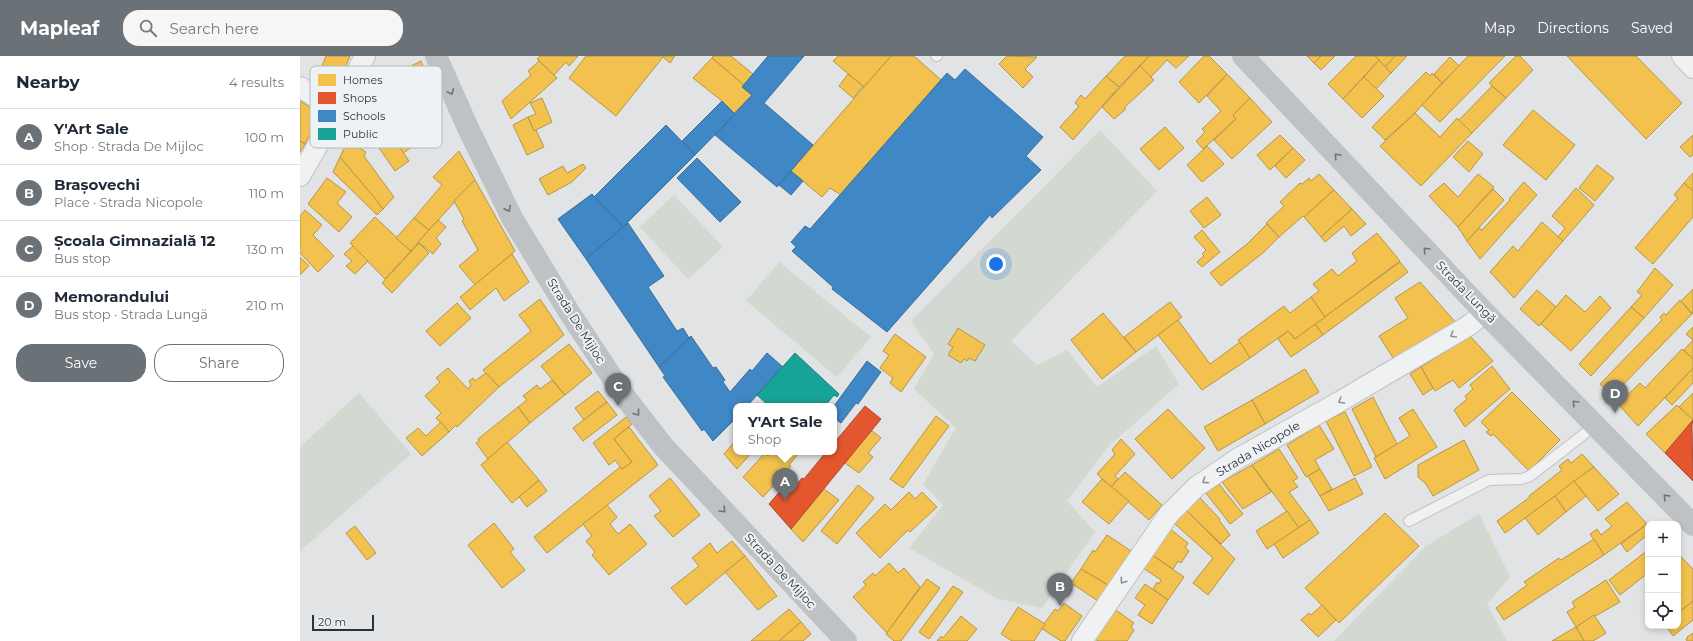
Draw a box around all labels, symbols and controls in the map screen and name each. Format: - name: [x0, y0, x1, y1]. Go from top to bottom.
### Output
- search box: [123, 10, 403, 46]
- text: Mapleaf: [20, 17, 99, 40]
- icon: search: [137, 17, 159, 39]
- text: Search here: [169, 19, 259, 38]
- text: Map: [1484, 19, 1515, 37]
- text: Directions: [1537, 19, 1609, 37]
- text: Saved: [1631, 19, 1673, 37]
- legend: [310, 66, 442, 148]
- text: Nearby: [16, 72, 80, 92]
- text: Homes: [343, 73, 383, 87]
- text: 4 results: [229, 74, 284, 90]
- one-way arrow: [446, 87, 454, 95]
- text: Shops: [343, 91, 378, 105]
- text: Schools: [343, 109, 386, 123]
- text: Y'Art Sale: [54, 119, 129, 138]
- text: Public: [343, 127, 378, 141]
- text: A: [24, 129, 34, 145]
- text: 100 m: [245, 129, 284, 145]
- text: Shop · Strada De Mijloc: [54, 138, 204, 154]
- one-way arrow: [1334, 153, 1342, 161]
- text: Brașovechi: [54, 175, 140, 194]
- text: B: [24, 185, 34, 201]
- text: 110 m: [249, 185, 284, 201]
- text: Place · Strada Nicopole: [54, 194, 203, 210]
- one-way arrow: [503, 205, 511, 212]
- text: Școala Gimnazială 12: [54, 231, 215, 250]
- text: C: [24, 241, 34, 257]
- text: 130 m: [246, 241, 284, 257]
- one-way arrow: [1423, 247, 1431, 255]
- text: Bus stop: [54, 250, 111, 266]
- your location: [986, 254, 1006, 274]
- street label: Strada Lungă: [1433, 258, 1500, 326]
- street label: Strada De Mijloc: [544, 275, 609, 366]
- text: Memorandului: [54, 287, 169, 306]
- text: D: [24, 297, 34, 313]
- text: 210 m: [246, 297, 284, 313]
- text: Bus stop · Strada Lungă: [54, 306, 208, 322]
- one-way arrow: [1450, 330, 1457, 337]
- button: Save: [16, 344, 146, 382]
- button: Share: [154, 344, 284, 382]
- pin: C: [605, 373, 631, 406]
- pin: D: [1602, 380, 1628, 413]
- one-way arrow: [1338, 396, 1345, 403]
- one-way arrow: [1573, 400, 1580, 408]
- popup: [733, 403, 837, 455]
- one-way arrow: [633, 408, 640, 415]
- text: Y'Art Sale: [748, 412, 822, 431]
- street label: Strada Nicopole: [1213, 418, 1302, 480]
- text: Shop: [748, 431, 781, 447]
- pin: A: [772, 468, 798, 501]
- one-way arrow: [1202, 476, 1209, 484]
- one-way arrow: [1663, 494, 1671, 502]
- one-way arrow: [719, 505, 726, 513]
- map controls: [1645, 521, 1681, 629]
- button: +: [1645, 521, 1681, 557]
- street label: Strada De Mijloc: [742, 530, 819, 612]
- button: −: [1645, 557, 1681, 593]
- pin: B: [1047, 573, 1073, 606]
- one-way arrow: [1121, 576, 1128, 583]
- button: locate: [1645, 593, 1681, 629]
- scale bar: [312, 613, 374, 632]
- text: 20 m: [318, 615, 346, 629]

